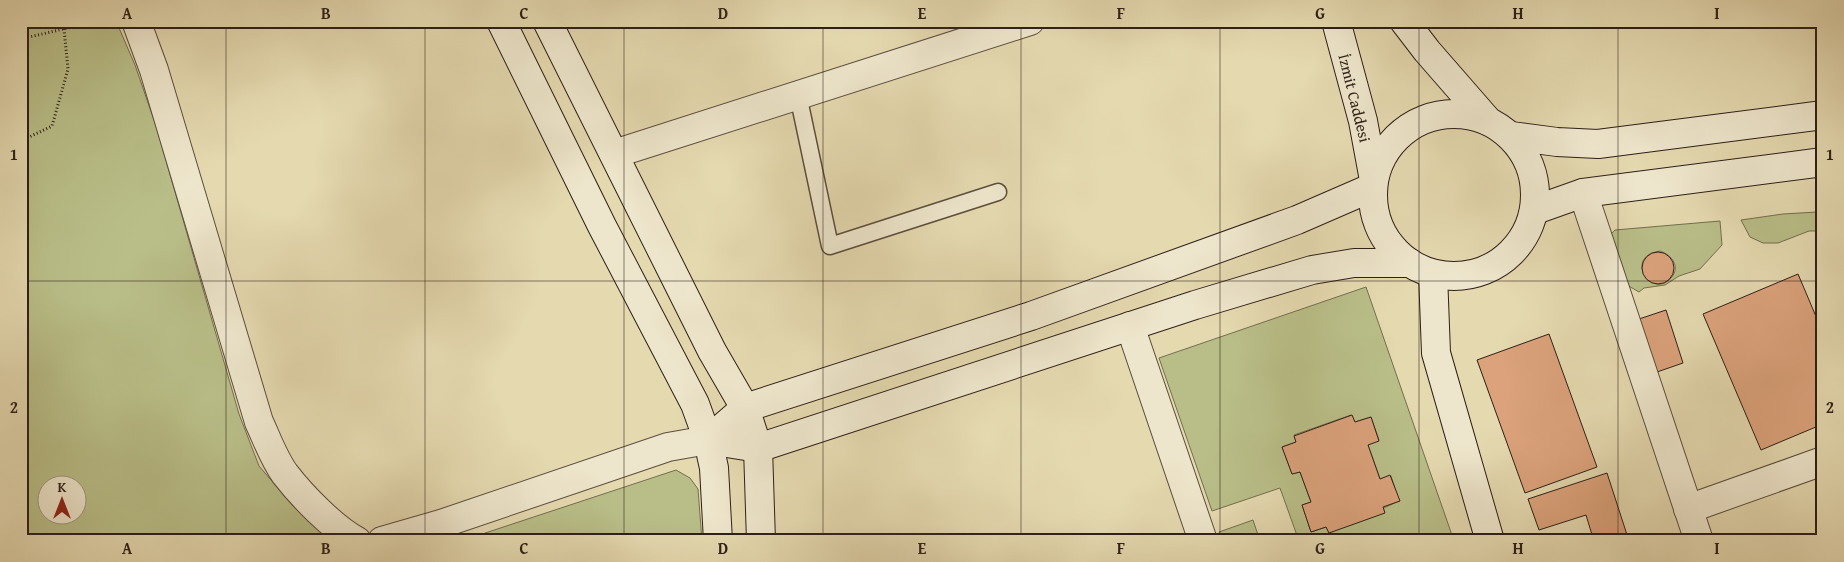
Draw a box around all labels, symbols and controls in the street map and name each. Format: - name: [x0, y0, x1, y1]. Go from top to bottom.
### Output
- text: A: [122, 1, 133, 25]
- text: B: [321, 1, 331, 25]
- text: C: [519, 1, 529, 25]
- text: D: [718, 1, 728, 25]
- text: E: [918, 1, 927, 25]
- text: F: [1117, 1, 1125, 25]
- text: G: [1315, 1, 1325, 25]
- text: H: [1512, 1, 1524, 25]
- text: I: [1714, 1, 1720, 25]
- street label: İzmit Caddesi: [1332, 51, 1378, 145]
- text: 1: [10, 142, 18, 166]
- text: 1: [1826, 142, 1834, 166]
- text: 2: [10, 395, 18, 419]
- text: 2: [1826, 395, 1834, 419]
- north arrow: [38, 474, 88, 524]
- text: K: [58, 477, 67, 497]
- text: A: [122, 536, 133, 560]
- text: B: [321, 536, 331, 560]
- text: C: [519, 536, 529, 560]
- text: D: [718, 536, 728, 560]
- text: E: [918, 536, 927, 560]
- text: F: [1117, 536, 1125, 560]
- text: G: [1315, 536, 1325, 560]
- text: H: [1512, 536, 1524, 560]
- text: I: [1714, 536, 1720, 560]

